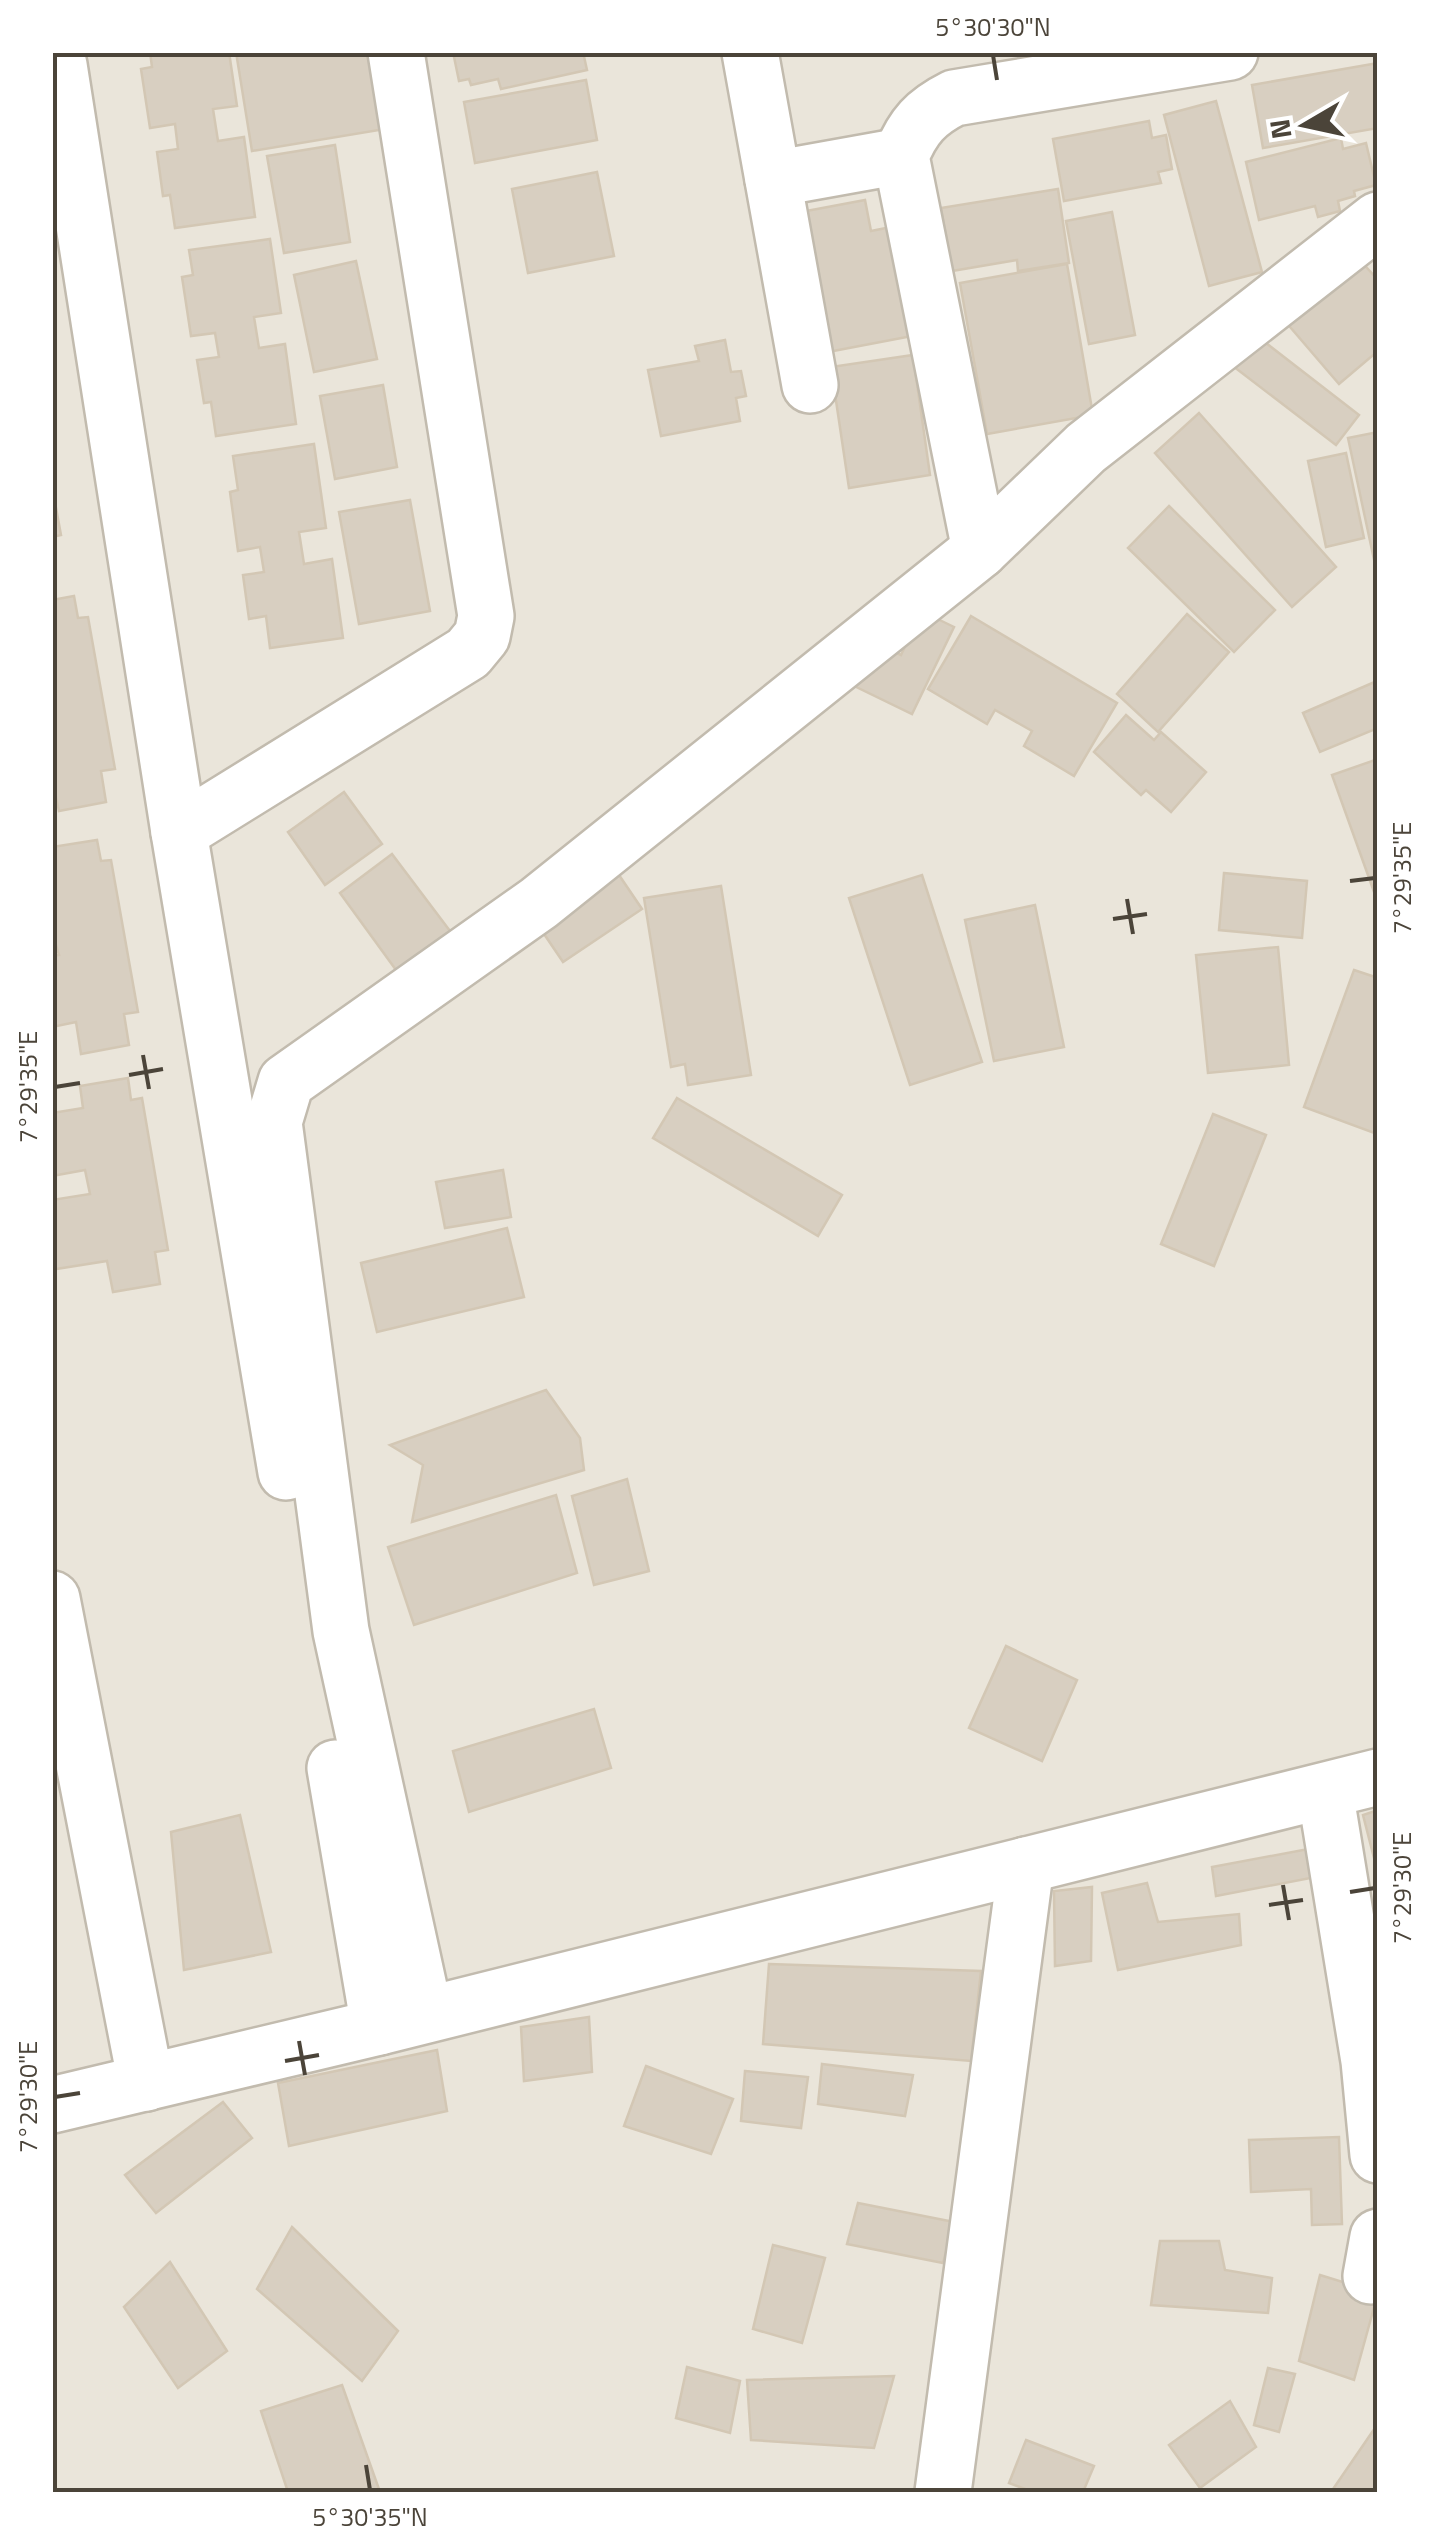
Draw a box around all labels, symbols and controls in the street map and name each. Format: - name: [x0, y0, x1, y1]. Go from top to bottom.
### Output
- text: 5°30'30"N: [935, 8, 1051, 46]
- north arrow: [1255, 75, 1355, 175]
- text: N: [1257, 116, 1303, 142]
- text: 7°29'35"E: [1383, 822, 1421, 934]
- text: 7°29'35"E: [9, 1031, 47, 1143]
- text: 7°29'30"E: [1383, 1832, 1421, 1944]
- text: 7°29'30"E: [9, 2041, 47, 2153]
- text: 5°30'35"N: [312, 2498, 428, 2536]

